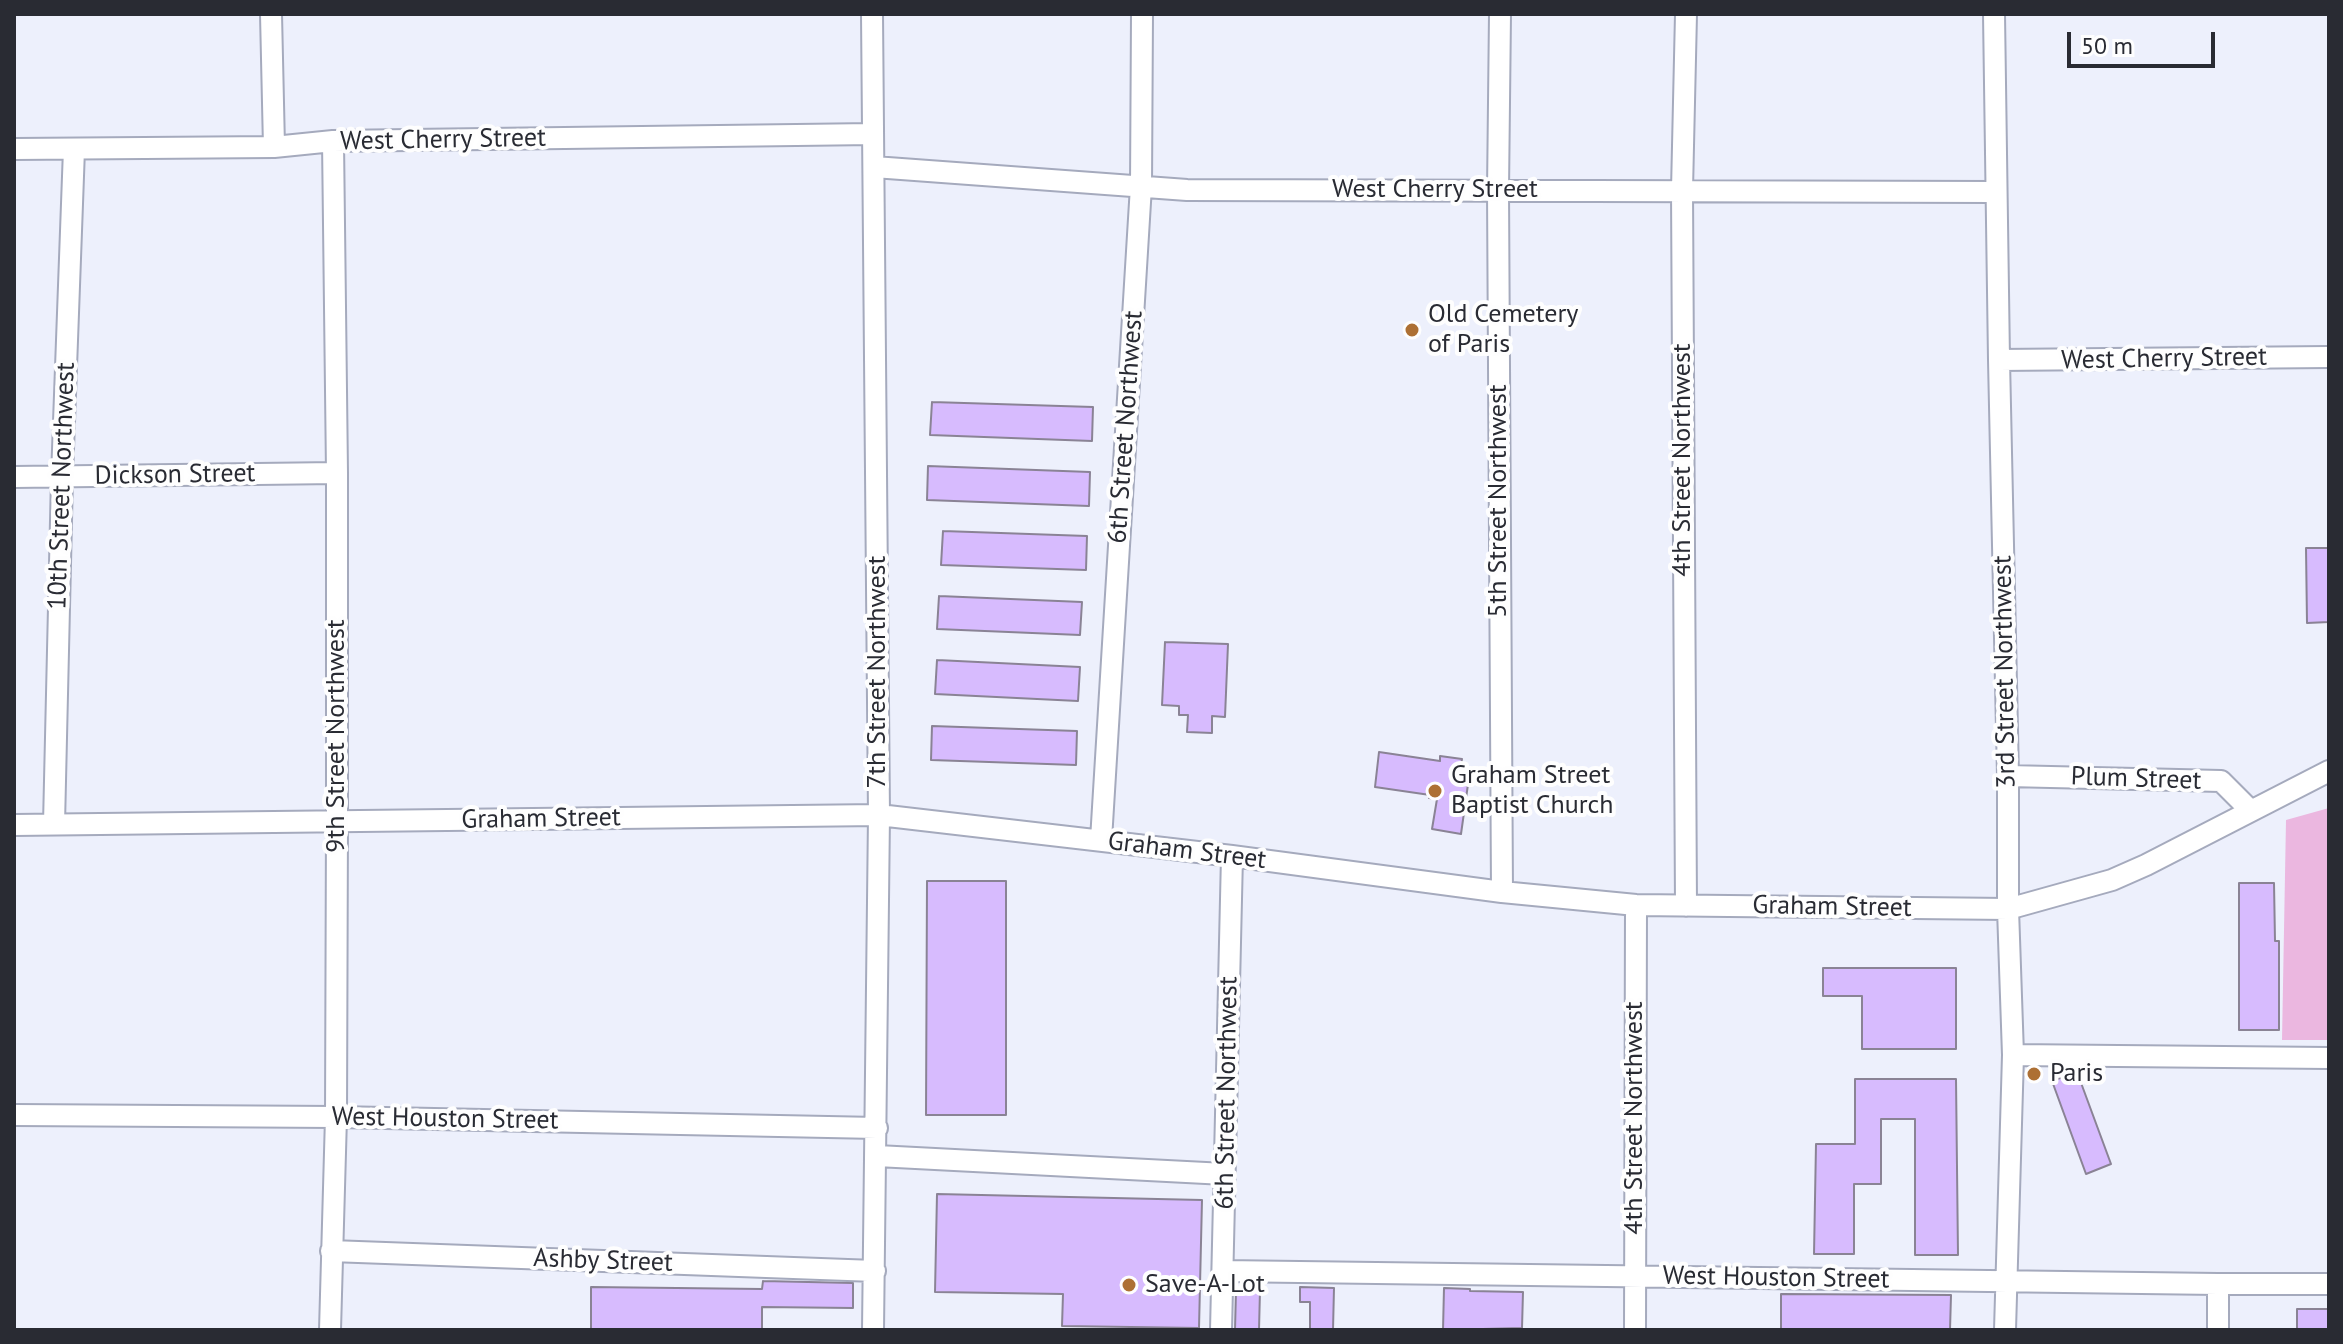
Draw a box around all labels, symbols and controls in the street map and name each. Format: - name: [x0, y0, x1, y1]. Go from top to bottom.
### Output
- scale bar: [2071, 16, 2219, 66]
- text: 50 m: [2081, 30, 2133, 61]
- street label: West Cherry Street: [340, 123, 546, 157]
- street label: West Cherry Street: [1332, 174, 1538, 206]
- place label: Old Cemetery of Paris: [1428, 299, 1578, 360]
- street label: 6th Street Northwest: [1102, 310, 1150, 544]
- marker: Old Cemetery of Paris: [1403, 321, 1421, 339]
- street label: West Cherry Street: [2061, 342, 2267, 376]
- street label: 4th Street Northwest: [1667, 343, 1699, 577]
- street label: 10th Street Northwest: [42, 362, 82, 610]
- street label: 5th Street Northwest: [1483, 384, 1515, 618]
- street label: Dickson Street: [94, 458, 256, 492]
- street label: 3rd Street Northwest: [1987, 555, 2023, 789]
- street label: 7th Street Northwest: [862, 556, 894, 788]
- street label: 9th Street Northwest: [321, 619, 353, 853]
- place label: Graham Street Baptist Church: [1451, 760, 1613, 822]
- street label: Plum Street: [2070, 761, 2202, 797]
- marker: Graham Street Baptist Church: [1426, 782, 1444, 800]
- street label: Graham Street: [461, 802, 621, 836]
- street label: Graham Street: [1106, 826, 1268, 876]
- street label: Graham Street: [1752, 890, 1912, 924]
- street label: 6th Street Northwest: [1209, 976, 1245, 1210]
- street label: 4th Street Northwest: [1619, 1001, 1651, 1235]
- place label: Paris: [2050, 1058, 2103, 1090]
- marker: Paris: [2025, 1065, 2043, 1083]
- street label: West Houston Street: [331, 1101, 559, 1137]
- street label: Ashby Street: [533, 1243, 673, 1279]
- street label: West Houston Street: [1662, 1260, 1890, 1296]
- place label: Save-A-Lot: [1145, 1269, 1265, 1301]
- marker: Save-A-Lot: [1120, 1276, 1138, 1294]

